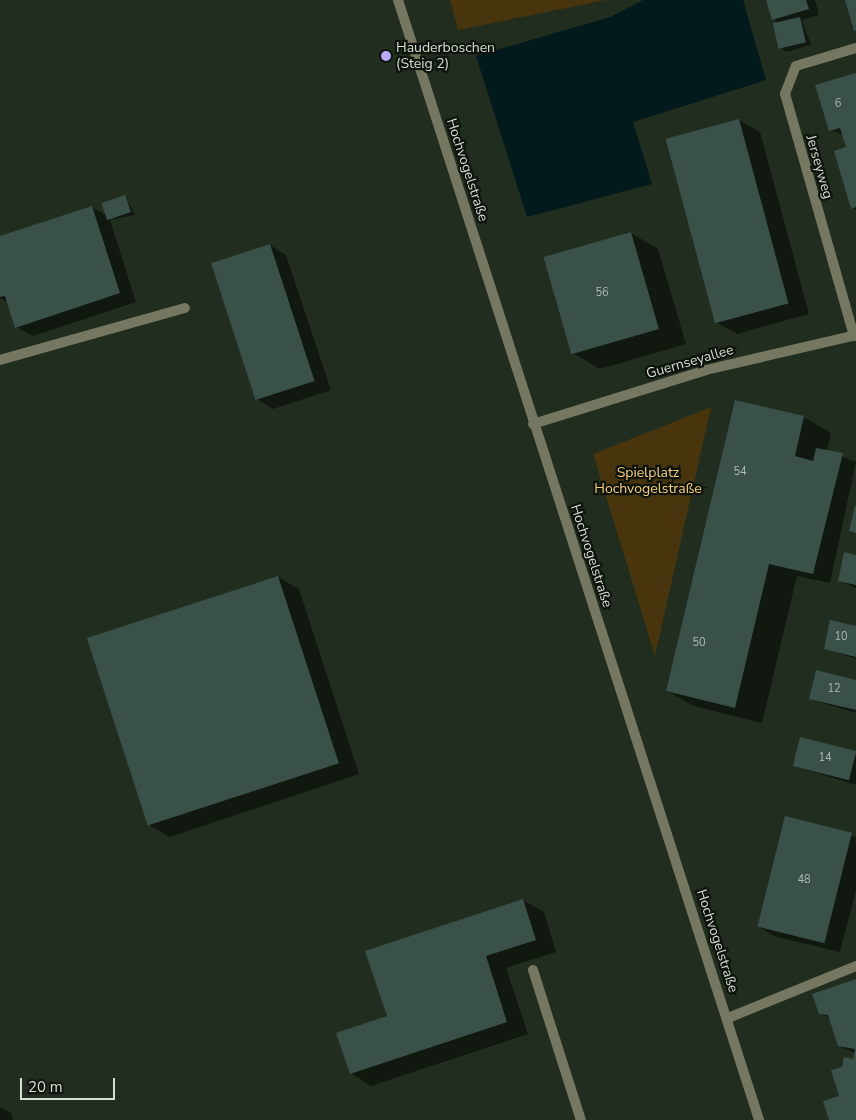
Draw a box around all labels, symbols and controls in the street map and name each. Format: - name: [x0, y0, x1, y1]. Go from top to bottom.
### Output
- place label: Hauderboschen (Steig 2): [396, 40, 495, 72]
- marker: Hauderboschen (Steig 2): [380, 50, 392, 62]
- house number: 6: [835, 97, 841, 111]
- street label: Hochvogelstraße: [442, 116, 492, 224]
- street label: Jerseyweg: [802, 133, 836, 201]
- house number: 56: [595, 286, 609, 300]
- street label: Guernseyallee: [644, 342, 736, 382]
- park label: Spielplatz Hochvogelstraße: [594, 465, 702, 498]
- house number: 54: [733, 465, 747, 479]
- street label: Hochvogelstraße: [566, 502, 616, 610]
- house number: 10: [834, 630, 848, 644]
- house number: 50: [692, 636, 706, 650]
- house number: 12: [827, 682, 841, 696]
- house number: 14: [818, 751, 832, 765]
- house number: 48: [797, 873, 811, 887]
- street label: Hochvogelstraße: [692, 887, 742, 995]
- scale bar: [22, 1068, 118, 1100]
- text: 20 m: [28, 1077, 63, 1097]

